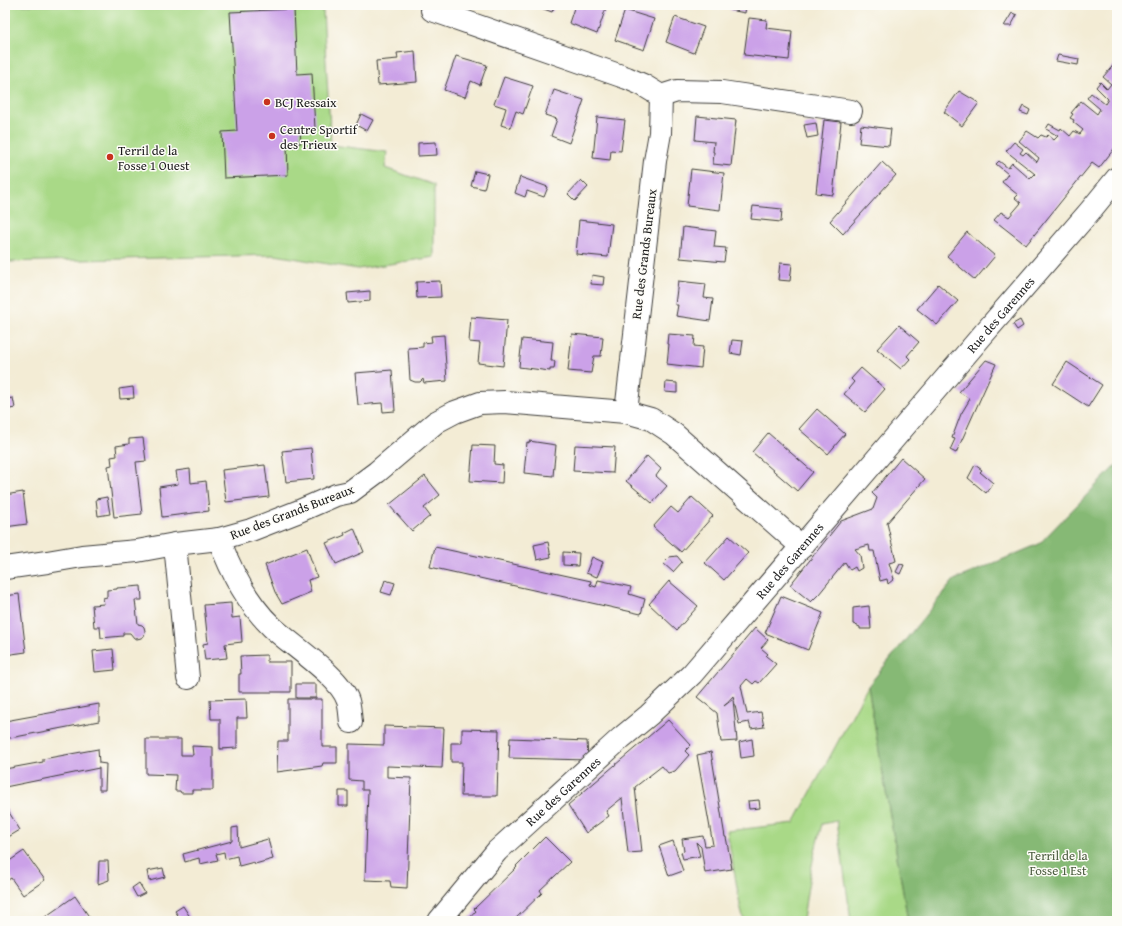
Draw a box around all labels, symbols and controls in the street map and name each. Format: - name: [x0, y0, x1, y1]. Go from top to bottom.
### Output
- place label: BCJ Ressaix: [275, 93, 337, 112]
- marker: BCJ Ressaix: [262, 97, 272, 107]
- place label: Centre Sportif des Trieux: [280, 120, 359, 154]
- marker: Centre Sportif des Trieux: [267, 131, 277, 141]
- place label: Terril de la Fosse 1 Ouest: [118, 141, 190, 175]
- marker: Terril de la Fosse 1 Ouest: [105, 152, 115, 162]
- street label: Rue des Grands Bureaux: [627, 187, 661, 320]
- street label: Rue des Garennes: [962, 272, 1039, 357]
- street label: Rue des Grands Bureaux: [227, 479, 357, 544]
- street label: Rue des Garennes: [751, 518, 828, 603]
- street label: Rue des Garennes: [521, 752, 605, 830]
- park label: Terril de la Fosse 1 Est: [1028, 846, 1089, 880]

